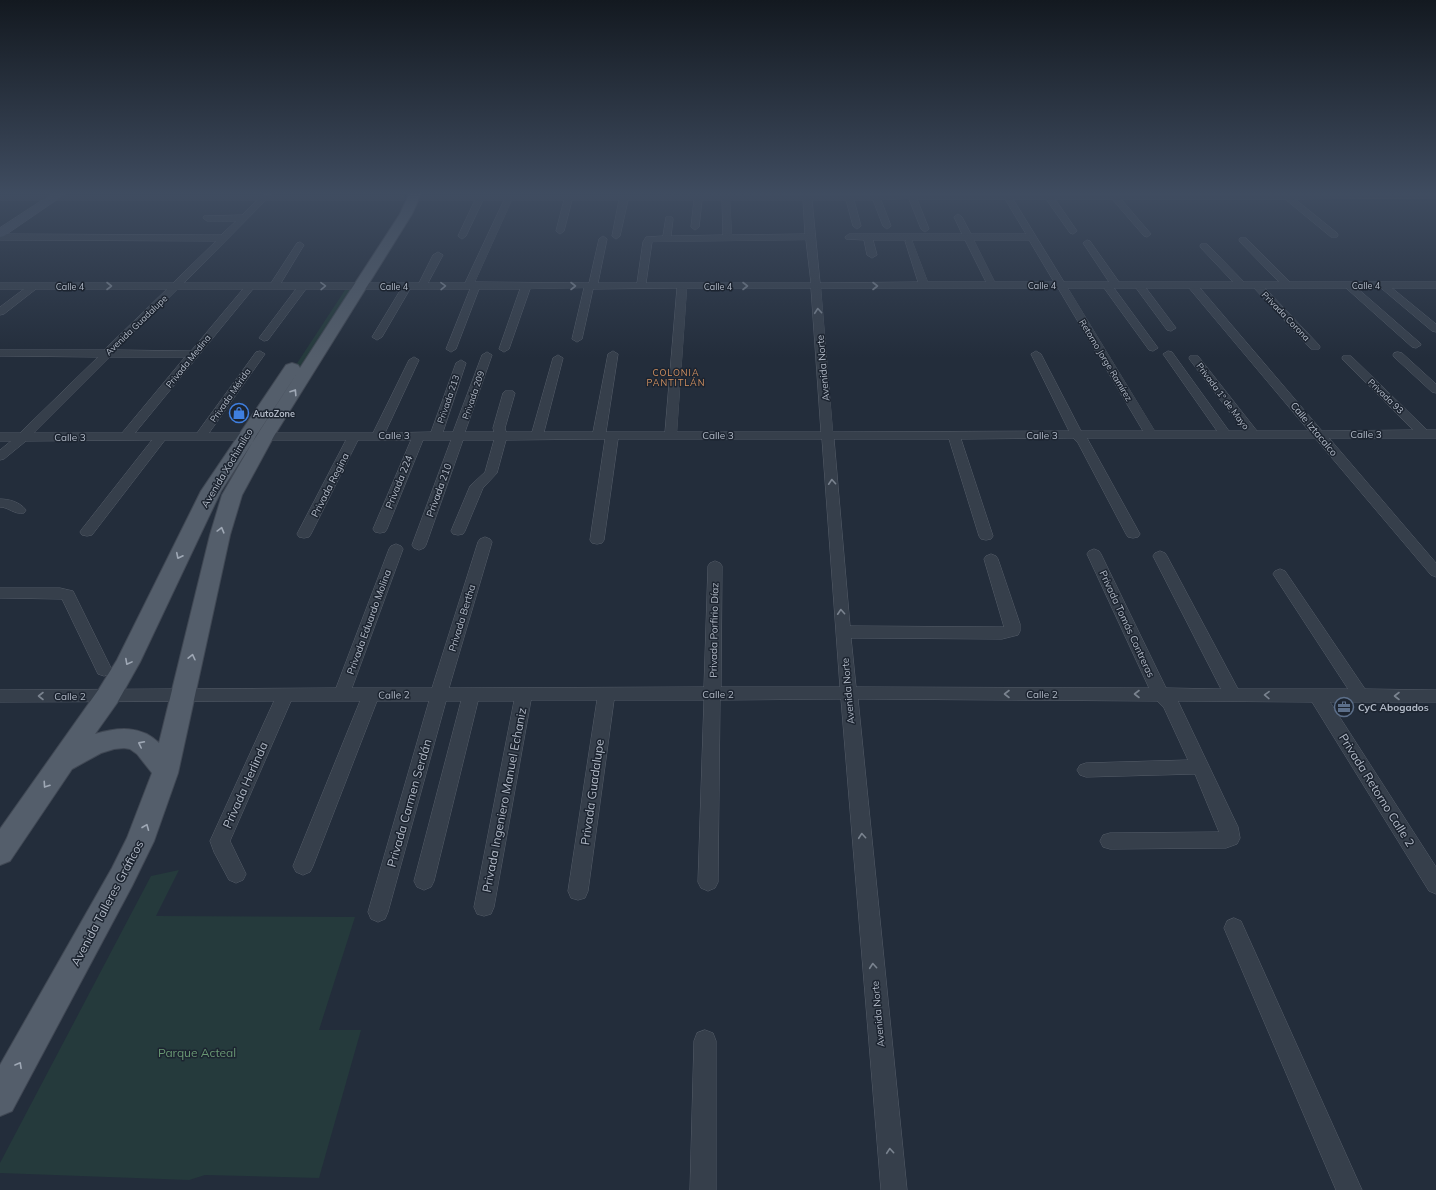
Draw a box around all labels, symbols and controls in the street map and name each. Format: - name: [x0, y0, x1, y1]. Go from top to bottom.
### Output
- street label: Calle 4: [1028, 280, 1057, 291]
- street label: Calle 4: [1352, 280, 1381, 291]
- street label: Calle 4: [56, 281, 85, 292]
- street label: Calle 4: [380, 281, 409, 292]
- street label: Calle 4: [704, 281, 733, 292]
- one-way arrow: [106, 282, 112, 290]
- one-way arrow: [320, 282, 326, 290]
- one-way arrow: [440, 282, 446, 290]
- one-way arrow: [570, 282, 576, 290]
- one-way arrow: [742, 282, 748, 290]
- one-way arrow: [872, 282, 878, 290]
- street label: Privada Corona: [1260, 289, 1312, 343]
- street label: Avenida Guadalupe: [103, 292, 169, 357]
- one-way arrow: [814, 308, 823, 314]
- street label: Retorno Jorge Ramírez: [1077, 317, 1135, 403]
- street label: Privada Medina: [163, 332, 213, 390]
- street label: Avenida Norte: [814, 334, 832, 402]
- street label: Privada 1º de Mayo: [1193, 360, 1252, 432]
- street label: Privada Mérida: [207, 366, 253, 424]
- district label: COLONIA PANTITLÁN: [647, 367, 705, 388]
- street label: Privada 209: [460, 369, 486, 421]
- street label: Privada 213: [435, 373, 461, 425]
- street label: Privada 93: [1366, 376, 1406, 416]
- one-way arrow: [289, 389, 297, 396]
- street label: Calle Iztacalco: [1288, 399, 1341, 459]
- shop icon: AutoZone: [228, 402, 250, 424]
- place label: AutoZone: [253, 408, 295, 419]
- street label: Avenida Xochimilco: [198, 426, 256, 510]
- street label: Calle 3: [1350, 428, 1382, 441]
- street label: Calle 3: [378, 429, 410, 442]
- street label: Calle 3: [702, 429, 734, 442]
- street label: Calle 3: [1026, 429, 1058, 442]
- street label: Calle 3: [54, 431, 86, 444]
- street label: Privada Regina: [308, 451, 352, 519]
- street label: Privada 224: [382, 453, 416, 511]
- street label: Privada 210: [423, 461, 455, 519]
- one-way arrow: [827, 479, 836, 485]
- one-way arrow: [216, 527, 225, 534]
- one-way arrow: [176, 551, 184, 559]
- street label: Privada Eduardo Molina: [344, 568, 394, 676]
- street label: Privada Tomás Contreras: [1096, 568, 1158, 680]
- street label: Privada Porfirio Díaz: [707, 582, 721, 678]
- street label: Privada Bertha: [446, 583, 478, 653]
- one-way arrow: [837, 609, 846, 615]
- one-way arrow: [188, 654, 196, 660]
- street label: Avenida Norte: [839, 657, 857, 725]
- one-way arrow: [125, 658, 132, 666]
- street label: Calle 2: [378, 688, 410, 702]
- street label: Calle 2: [702, 688, 734, 701]
- street label: Calle 2: [1026, 688, 1058, 701]
- street label: Calle 2: [54, 690, 86, 703]
- one-way arrow: [1004, 690, 1010, 698]
- one-way arrow: [1134, 690, 1140, 698]
- one-way arrow: [1264, 690, 1270, 699]
- one-way arrow: [38, 692, 44, 700]
- one-way arrow: [1394, 692, 1400, 700]
- office icon: CyC Abogados: [1333, 696, 1355, 718]
- place label: CyC Abogados: [1358, 701, 1429, 714]
- street label: Privada Ingeniero Manuel Echaniz: [479, 706, 529, 894]
- street label: Privada Retorno Calle 2: [1336, 731, 1418, 849]
- street label: Privada Carmen Serdán: [384, 737, 434, 869]
- street label: Privada Guadalupe: [577, 738, 607, 846]
- street label: Privada Herlinda: [219, 739, 271, 831]
- one-way arrow: [138, 741, 145, 749]
- one-way arrow: [43, 781, 51, 788]
- one-way arrow: [141, 823, 149, 830]
- one-way arrow: [857, 833, 866, 839]
- street label: Avenida Talleres Gráficos: [67, 838, 147, 968]
- one-way arrow: [869, 963, 878, 969]
- street label: Avenida Norte: [869, 980, 887, 1048]
- park label: Parque Acteal: [158, 1045, 236, 1060]
- one-way arrow: [14, 1062, 21, 1069]
- one-way arrow: [886, 1148, 895, 1154]

